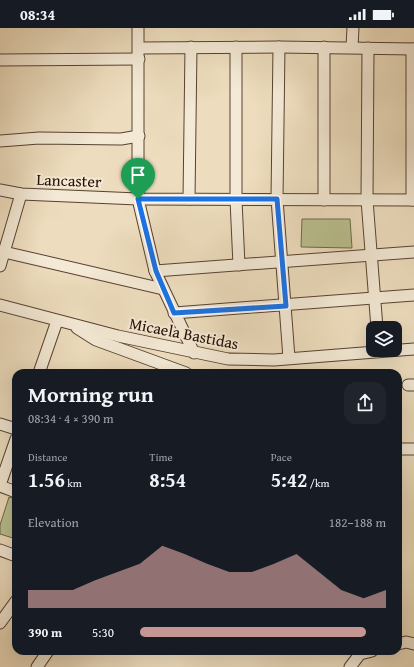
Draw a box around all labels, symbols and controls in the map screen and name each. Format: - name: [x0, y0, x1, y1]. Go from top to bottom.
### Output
- text: 08:34: [20, 4, 55, 25]
- pin: [121, 158, 155, 199]
- icon: arrive: [127, 164, 149, 186]
- street label: Lancaster: [36, 167, 102, 193]
- street label: Micaela Bastidas: [127, 311, 241, 355]
- map controls: [366, 321, 402, 357]
- button: layers: [366, 321, 402, 357]
- text: Morning run: [28, 378, 154, 410]
- button: share: [344, 382, 386, 424]
- text: 08:34 · 4 × 390 m: [28, 409, 114, 428]
- text: Distance: [28, 449, 67, 465]
- text: Time: [149, 449, 173, 465]
- text: Pace: [271, 449, 292, 465]
- text: 1.56: [28, 465, 65, 494]
- text: 8:54: [149, 465, 186, 494]
- text: 5:42: [271, 465, 307, 494]
- text: km: [65, 475, 82, 491]
- text: /km: [307, 475, 330, 491]
- text: Elevation: [28, 513, 79, 532]
- text: 182–188 m: [329, 513, 386, 532]
- text: 390 m: [28, 623, 62, 642]
- text: 5:30: [92, 623, 114, 642]

